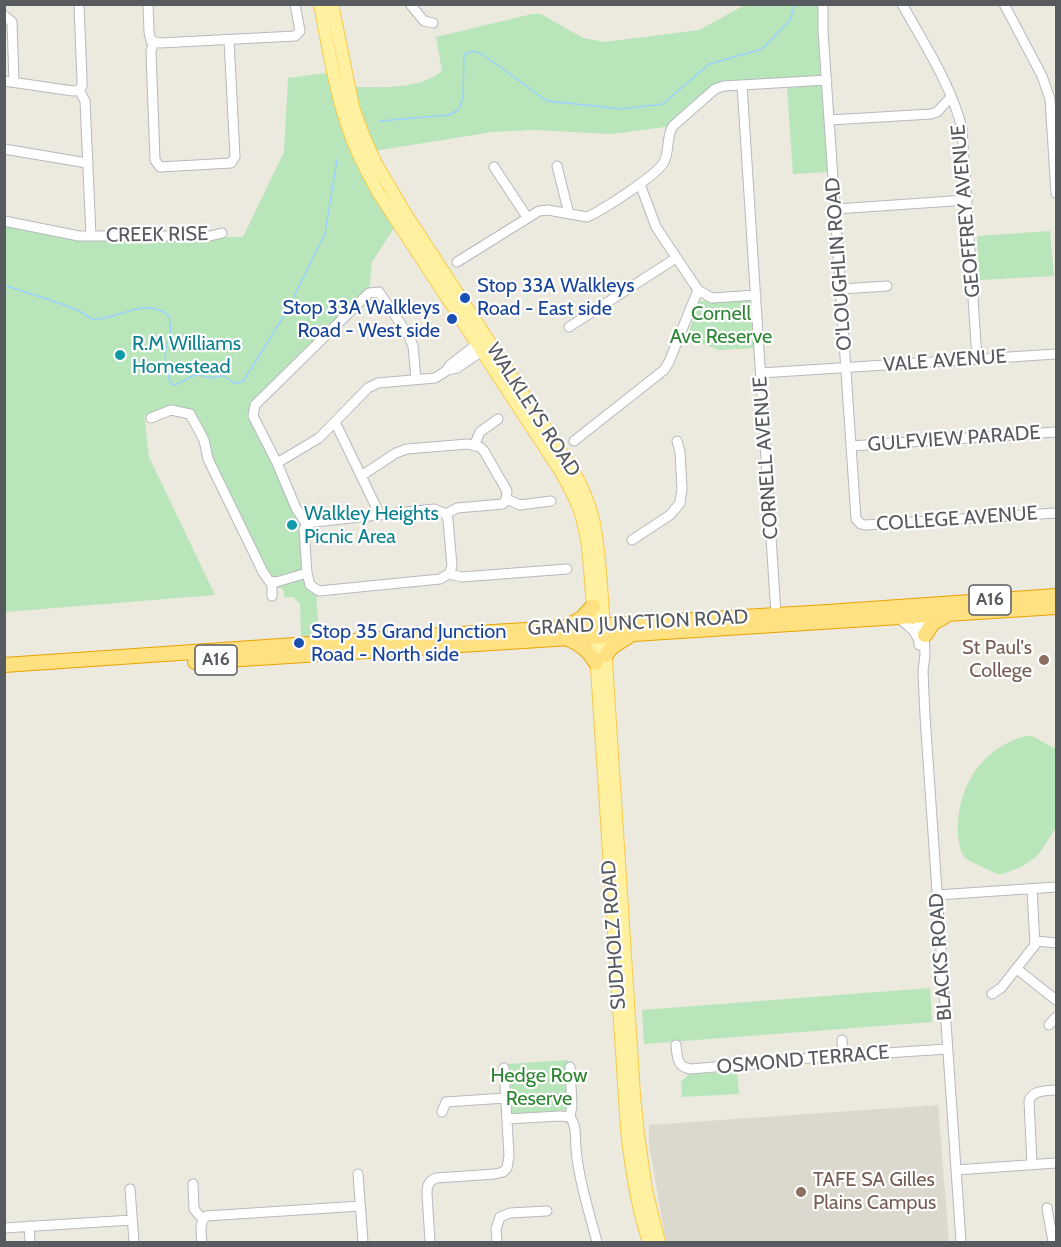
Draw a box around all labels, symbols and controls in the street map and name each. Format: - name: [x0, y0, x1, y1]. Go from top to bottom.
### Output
- street label: GEOFFREY AVENUE: [946, 123, 986, 299]
- street label: O'LOUGHLIN ROAD: [821, 177, 857, 351]
- street label: CREEK RISE: [106, 222, 208, 248]
- place label: Stop 33A Walkleys Road - East side: [477, 274, 635, 321]
- marker: Stop 33A Walkleys Road - East side: [458, 291, 472, 305]
- place label: Stop 33A Walkleys Road - West side: [282, 296, 440, 343]
- park label: Cornell Ave Reserve: [670, 302, 772, 349]
- marker: Stop 33A Walkleys Road - West side: [445, 312, 459, 326]
- place label: R.M Williams Homestead: [132, 332, 241, 379]
- street label: WALKLEYS ROAD: [481, 339, 585, 481]
- street label: VALE AVENUE: [883, 345, 1007, 377]
- marker: R.M Williams Homestead: [113, 348, 127, 362]
- street label: CORNELL AVENUE: [748, 376, 784, 540]
- street label: GULFVIEW PARADE: [867, 421, 1041, 457]
- street label: COLLEGE AVENUE: [876, 501, 1038, 537]
- place label: Walkley Heights Picnic Area: [304, 502, 439, 549]
- marker: Walkley Heights Picnic Area: [285, 518, 299, 532]
- road number: A16: [969, 585, 1011, 615]
- street label: GRAND JUNCTION ROAD: [527, 605, 749, 641]
- place label: Stop 35 Grand Junction Road - North side: [311, 620, 506, 667]
- marker: Stop 35 Grand Junction Road - North side: [292, 636, 306, 650]
- place label: St Paul's College: [962, 636, 1032, 683]
- road number: A16: [195, 645, 237, 675]
- marker: St Paul's College: [1037, 653, 1051, 667]
- street label: SUDHOLZ ROAD: [597, 859, 631, 1011]
- street label: BLACKS ROAD: [925, 892, 957, 1022]
- street label: OSMOND TERRACE: [716, 1041, 890, 1079]
- park label: Hedge Row Reserve: [491, 1064, 587, 1111]
- place label: TAFE SA Gilles Plains Campus: [813, 1168, 936, 1215]
- marker: TAFE SA Gilles Plains Campus: [794, 1185, 808, 1199]

